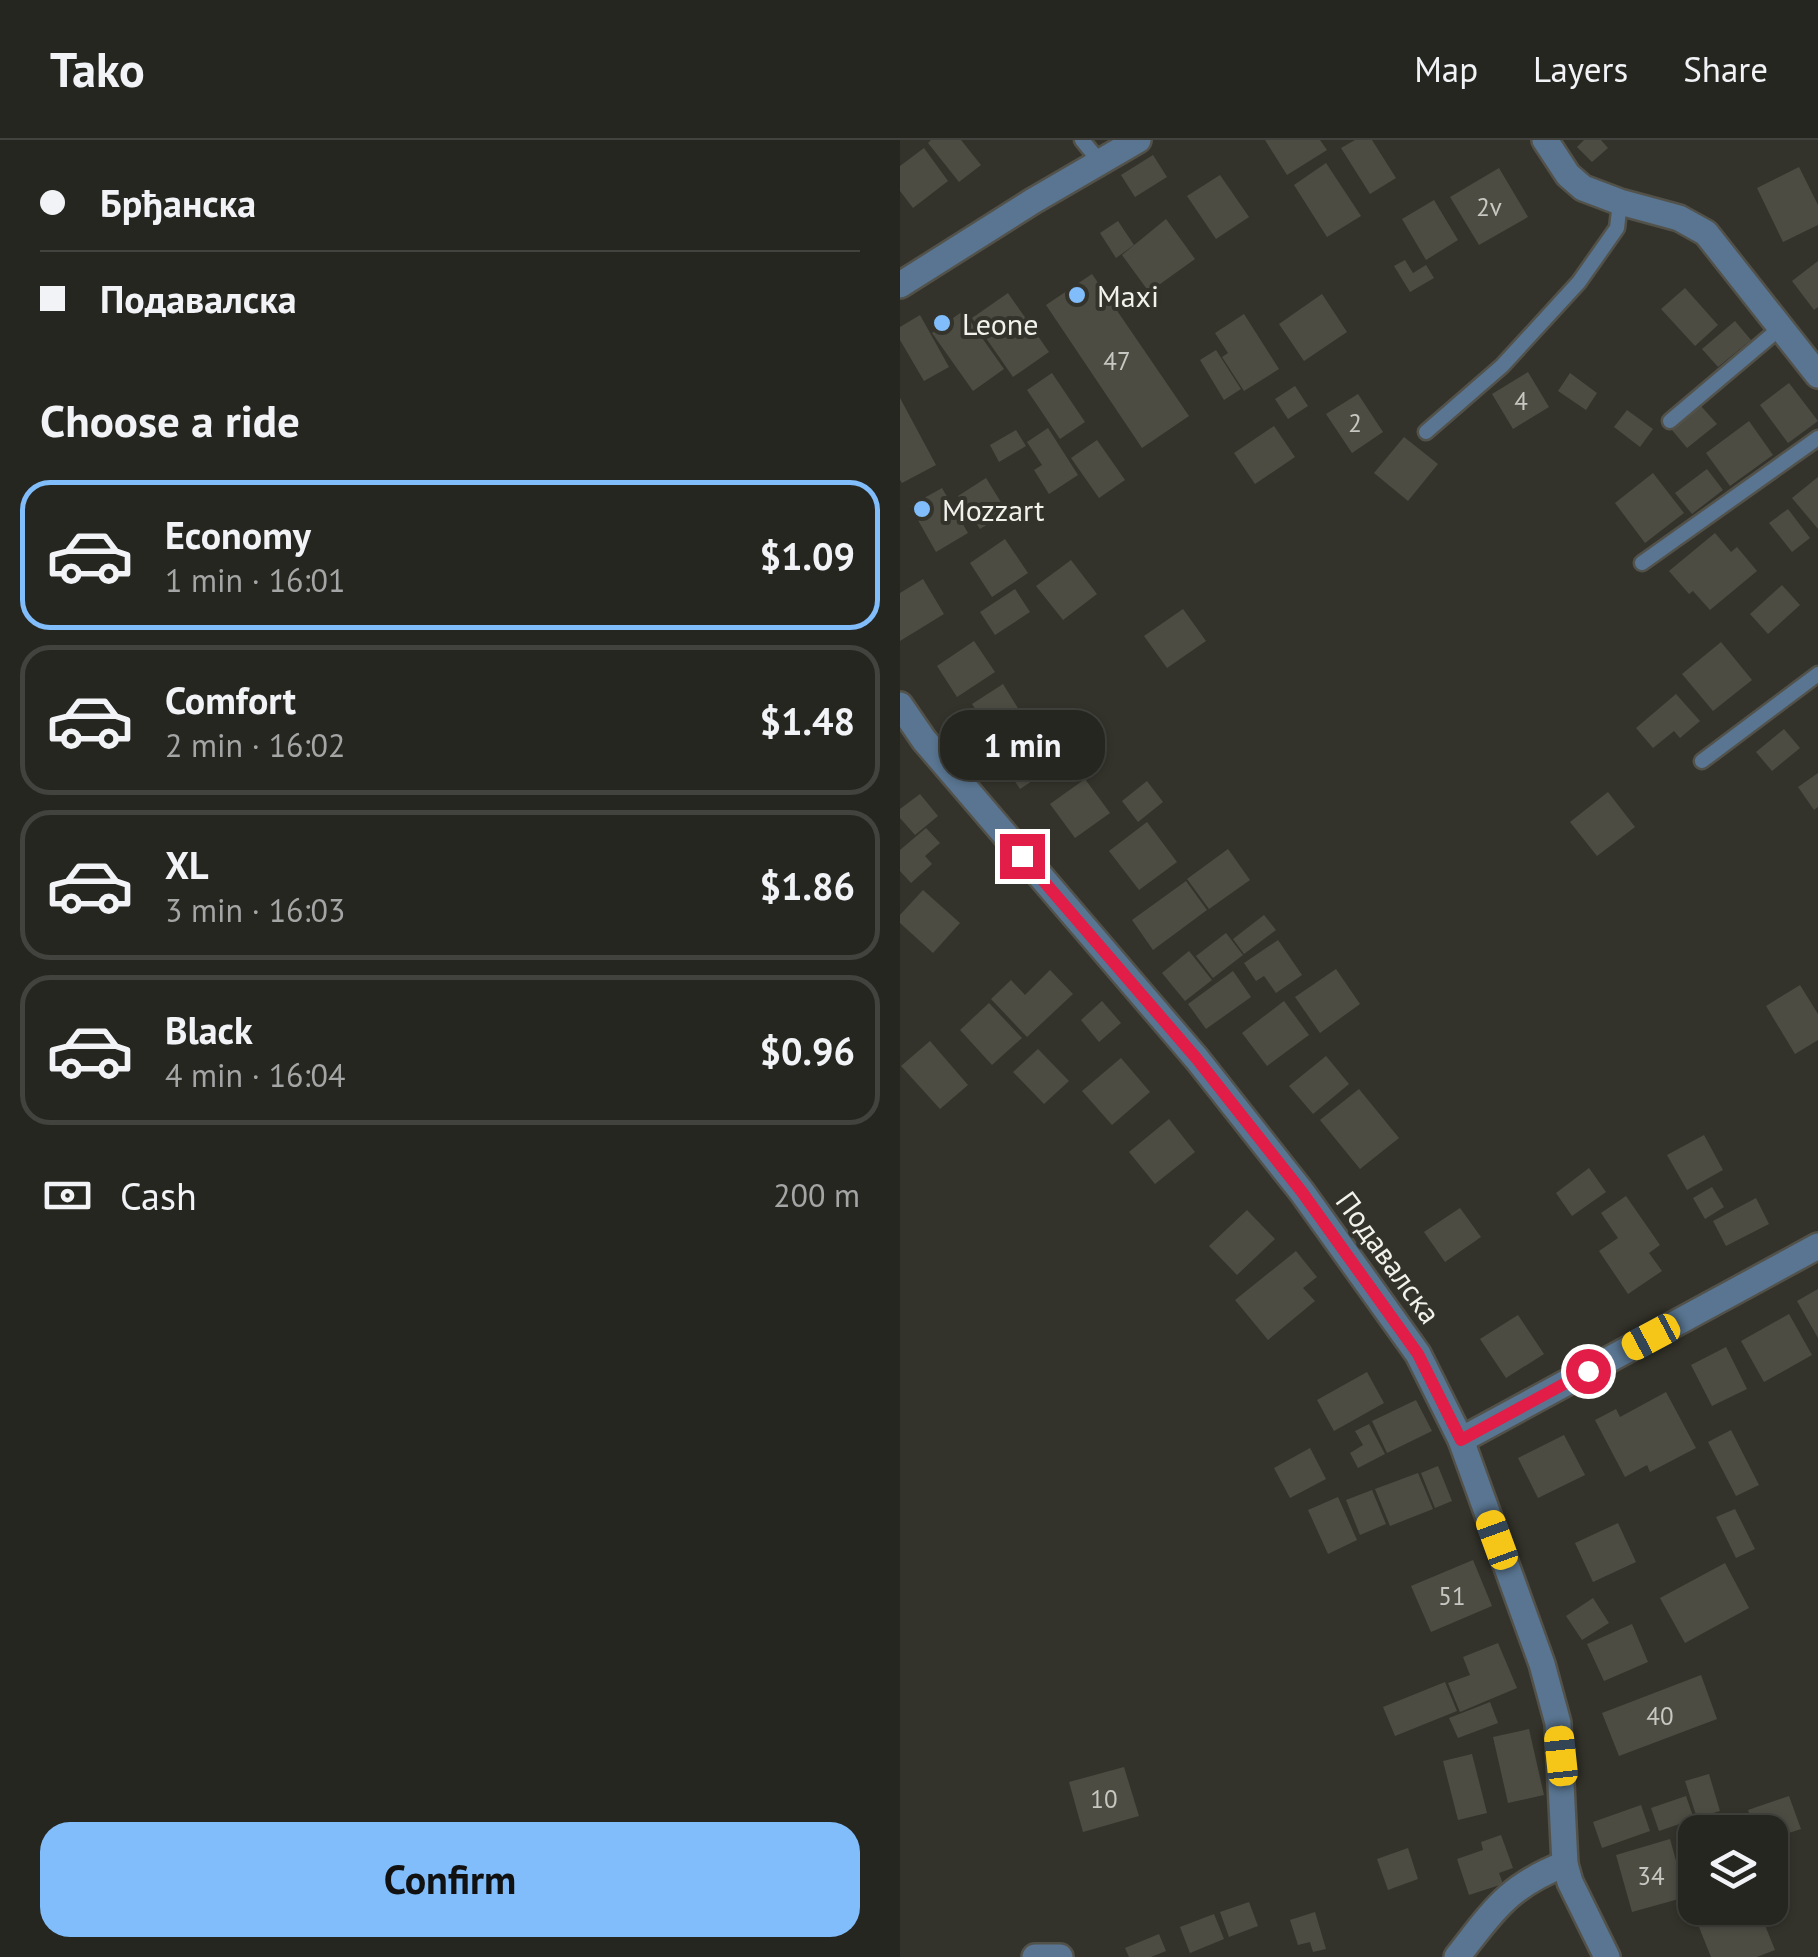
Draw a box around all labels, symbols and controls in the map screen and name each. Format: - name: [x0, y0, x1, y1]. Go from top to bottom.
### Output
- text: Tako: [50, 38, 145, 100]
- text: Map: [1414, 46, 1478, 92]
- text: Layers: [1533, 46, 1628, 92]
- text: Share: [1683, 46, 1768, 92]
- text: Брђанска: [100, 178, 256, 227]
- house number: 2v: [1476, 191, 1502, 223]
- text: Подавалска: [100, 274, 297, 323]
- place label: Maxi: [1097, 276, 1159, 315]
- marker: Maxi: [1066, 284, 1088, 306]
- place label: Leone: [962, 304, 1038, 343]
- marker: Leone: [931, 312, 953, 334]
- house number: 47: [1103, 345, 1131, 377]
- house number: 4: [1514, 385, 1528, 417]
- text: Choose a ride: [40, 391, 300, 449]
- house number: 2: [1348, 407, 1362, 439]
- place label: Mozzart: [942, 490, 1044, 529]
- marker: Mozzart: [911, 498, 933, 520]
- icon: car: [45, 510, 135, 600]
- text: Economy: [165, 510, 311, 559]
- text: $1.09: [759, 531, 855, 580]
- text: 1 min · 16:01: [165, 559, 345, 601]
- icon: car: [45, 675, 135, 765]
- text: Comfort: [165, 675, 296, 724]
- text: $1.48: [759, 696, 855, 745]
- callout: 1 min: [939, 711, 1104, 781]
- text: 2 min · 16:02: [165, 724, 345, 766]
- text: 1 min: [983, 724, 1062, 766]
- route end: [1000, 834, 1045, 879]
- icon: car: [45, 840, 135, 930]
- text: XL: [165, 840, 209, 889]
- text: $1.86: [759, 861, 855, 910]
- text: 3 min · 16:03: [165, 889, 345, 931]
- icon: car: [45, 1005, 135, 1095]
- text: Black: [165, 1005, 253, 1054]
- text: $0.96: [759, 1026, 855, 1075]
- text: 4 min · 16:04: [165, 1054, 345, 1096]
- icon: cash: [40, 1168, 95, 1223]
- text: Cash: [120, 1171, 197, 1220]
- text: 200 m: [773, 1174, 860, 1216]
- street label: Подавалска: [1328, 1183, 1450, 1331]
- car: [1617, 1310, 1685, 1364]
- route start: [1566, 1349, 1611, 1394]
- car: [1473, 1507, 1521, 1573]
- house number: 51: [1438, 1580, 1466, 1612]
- house number: 40: [1646, 1700, 1674, 1732]
- car: [1543, 1725, 1579, 1787]
- house number: 10: [1090, 1783, 1118, 1815]
- map controls: [1678, 1815, 1788, 1925]
- button: layers: [1678, 1815, 1788, 1925]
- button: Confirm: [40, 1822, 860, 1937]
- house number: 34: [1637, 1860, 1665, 1892]

